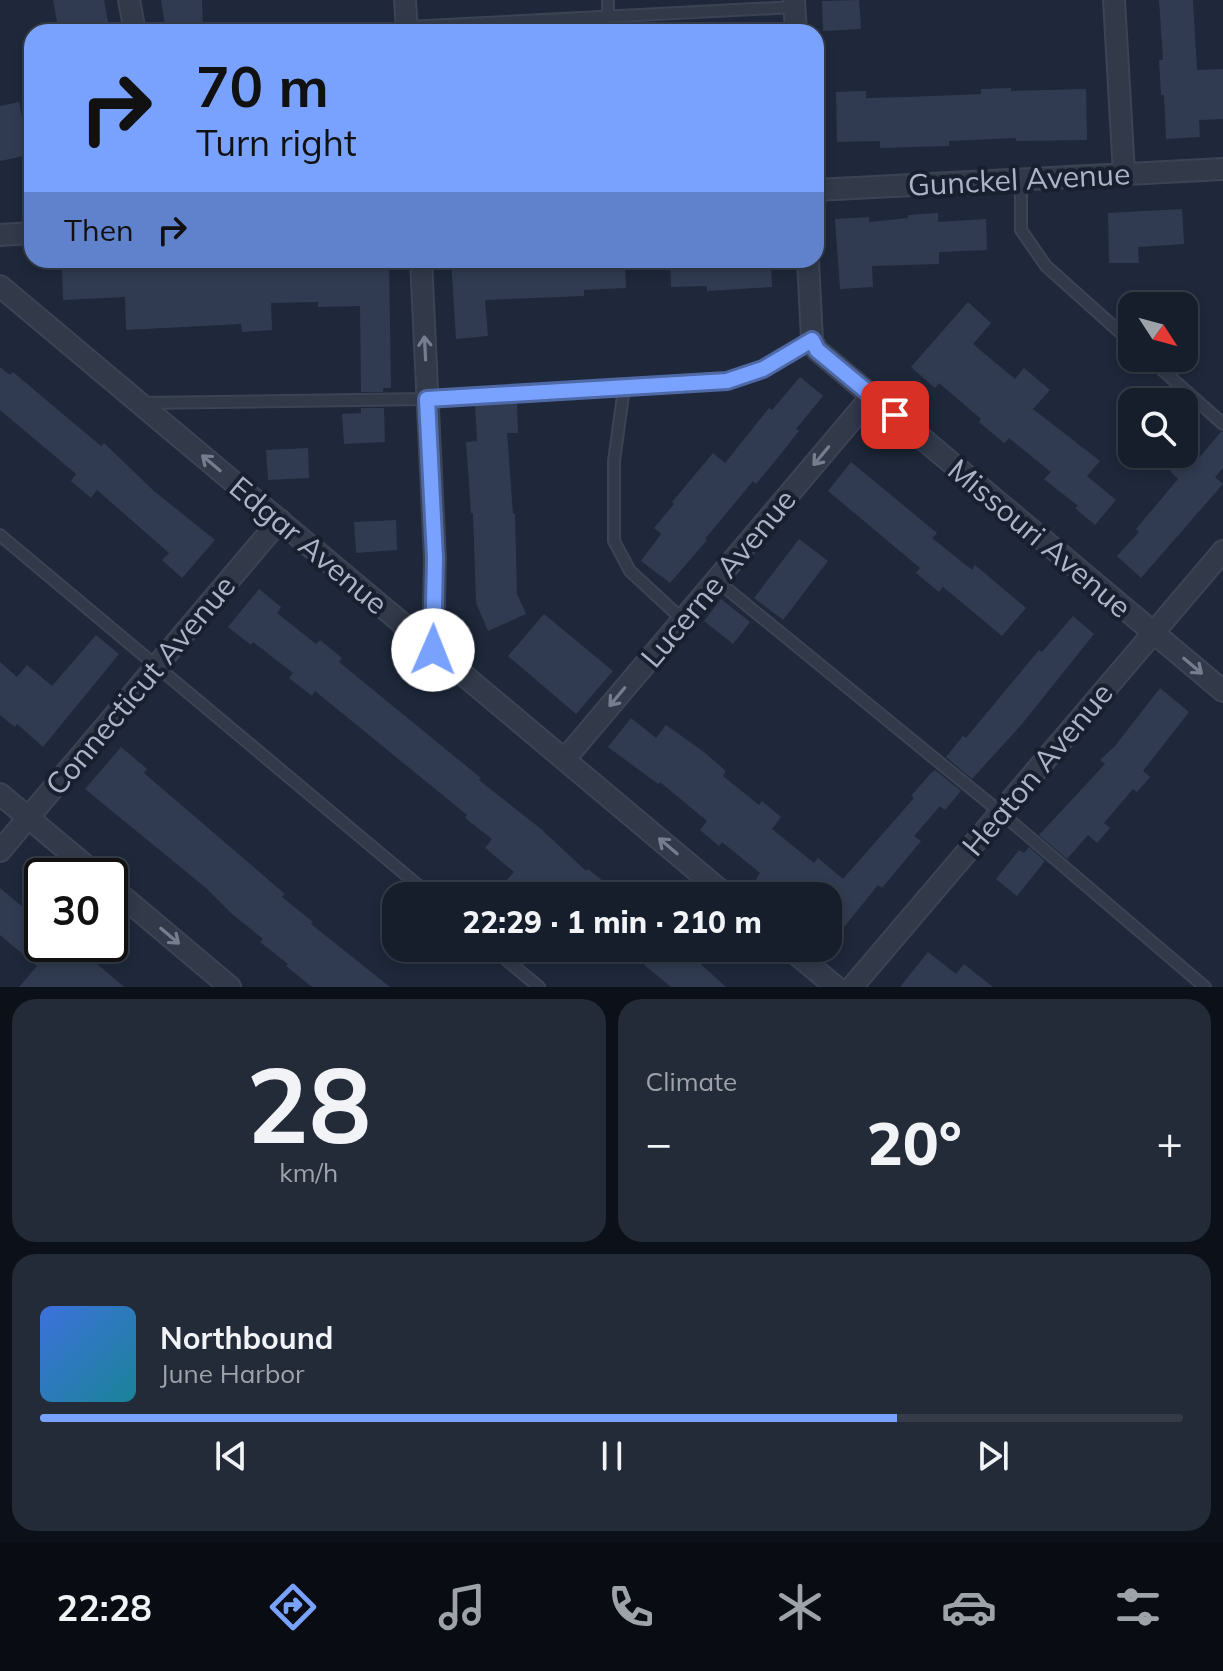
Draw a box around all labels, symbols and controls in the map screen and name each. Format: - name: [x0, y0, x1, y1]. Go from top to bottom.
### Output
- text: 70 m: [196, 51, 329, 121]
- icon: right: [64, 56, 168, 160]
- text: Turn right: [196, 120, 357, 165]
- street label: Gunckel Avenue: [907, 154, 1131, 204]
- icon: right: [150, 208, 194, 252]
- text: Then: [64, 211, 134, 249]
- north arrow: [1118, 292, 1198, 372]
- map controls: [1118, 292, 1198, 468]
- one-way arrow: [417, 335, 432, 362]
- pin: [861, 381, 929, 449]
- button: search: [1118, 388, 1198, 468]
- icon: arrive: [873, 393, 917, 437]
- one-way arrow: [812, 445, 830, 465]
- street label: Missouri Avenue: [941, 450, 1139, 626]
- one-way arrow: [201, 454, 222, 472]
- street label: Edgar Avenue: [222, 468, 396, 622]
- street label: Lucerne Avenue: [632, 481, 804, 675]
- street label: Connecticut Avenue: [37, 567, 243, 803]
- position arrow: [391, 608, 475, 692]
- one-way arrow: [1182, 657, 1202, 675]
- street label: Heaton Avenue: [953, 675, 1121, 863]
- one-way arrow: [608, 686, 626, 707]
- one-way arrow: [658, 837, 678, 855]
- speed limit sign: 30: [24, 858, 128, 962]
- text: 22:29 · 1 min · 210 m: [462, 903, 762, 941]
- one-way arrow: [159, 927, 179, 945]
- text: 28: [246, 1038, 371, 1169]
- text: Climate: [646, 1065, 737, 1098]
- text: 20°: [867, 1105, 962, 1180]
- text: −: [646, 1115, 672, 1170]
- text: +: [1157, 1115, 1183, 1170]
- text: km/h: [279, 1156, 338, 1189]
- text: Northbound: [160, 1319, 333, 1357]
- text: June Harbor: [160, 1357, 305, 1390]
- icon: previous: [209, 1434, 253, 1478]
- icon: pause: [590, 1434, 634, 1478]
- icon: next: [971, 1434, 1015, 1478]
- icon: directions: [265, 1579, 321, 1635]
- icon: music: [434, 1579, 490, 1635]
- icon: phone: [603, 1579, 659, 1635]
- icon: climate: [772, 1579, 828, 1635]
- icon: car: [941, 1579, 997, 1635]
- icon: filters: [1110, 1579, 1166, 1635]
- text: 22:28: [57, 1585, 152, 1630]

